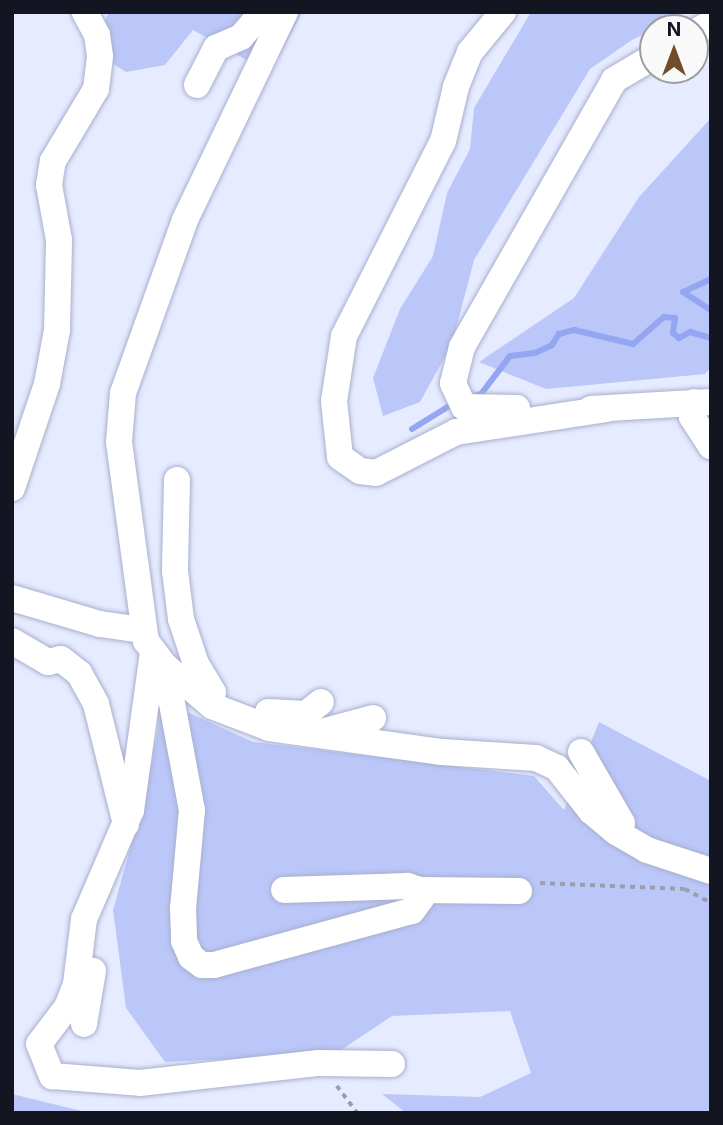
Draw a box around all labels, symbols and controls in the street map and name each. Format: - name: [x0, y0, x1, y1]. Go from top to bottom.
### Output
- north arrow: [639, 14, 709, 84]
- text: N: [667, 18, 681, 41]

